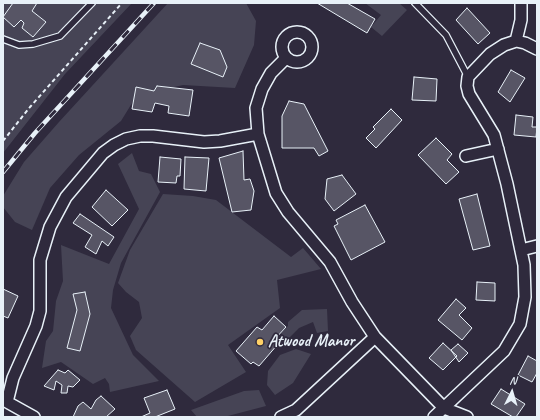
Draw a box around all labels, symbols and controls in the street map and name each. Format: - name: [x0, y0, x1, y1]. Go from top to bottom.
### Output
- place label: Atwood Manor: [268, 332, 354, 352]
- marker: Atwood Manor: [255, 337, 265, 347]
- north arrow: [492, 372, 532, 412]
- text: N: [509, 373, 517, 387]

